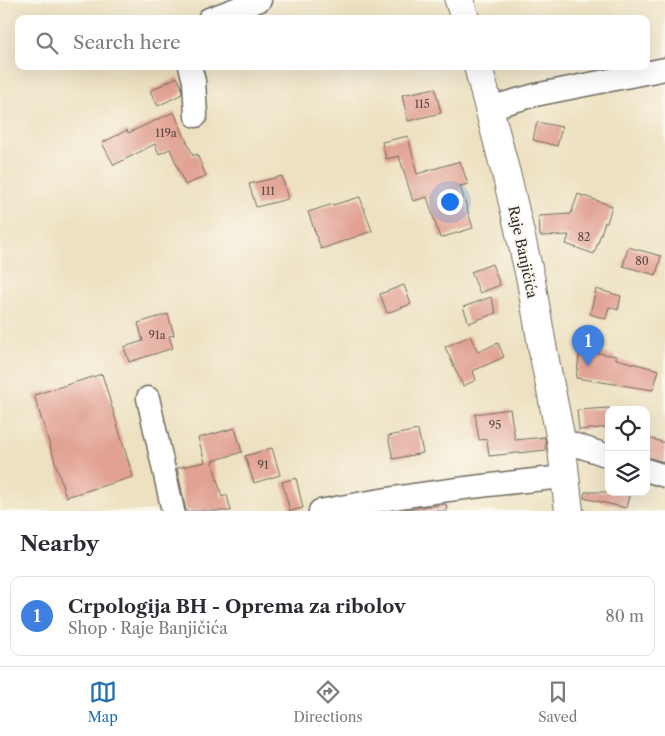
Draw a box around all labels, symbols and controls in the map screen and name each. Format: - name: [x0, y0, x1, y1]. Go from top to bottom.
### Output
- search box: [15, 15, 650, 70]
- icon: search: [33, 29, 61, 57]
- text: Search here: [73, 31, 181, 54]
- house number: 115: [414, 97, 430, 111]
- house number: 119a: [155, 126, 177, 140]
- house number: 111: [261, 184, 275, 198]
- your location: [437, 189, 463, 215]
- street label: Raje Banjičića: [504, 204, 542, 300]
- house number: 82: [578, 230, 590, 244]
- house number: 80: [635, 254, 649, 268]
- pin: 1: [572, 325, 604, 366]
- house number: 91a: [149, 328, 166, 342]
- map controls: [605, 406, 650, 496]
- button: locate: [605, 406, 650, 451]
- house number: 95: [489, 418, 501, 432]
- button: layers: [605, 451, 650, 496]
- house number: 91: [257, 458, 269, 472]
- text: Nearby: [20, 531, 99, 556]
- text: Crpologija BH - Oprema za ribolov: [68, 595, 406, 618]
- text: 1: [33, 606, 41, 626]
- text: 80 m: [605, 606, 644, 626]
- text: Shop · Raje Banjičića: [68, 618, 228, 638]
- tab: Map: [88, 678, 118, 726]
- tab: Directions: [293, 678, 363, 726]
- tab: Saved: [538, 678, 577, 726]

